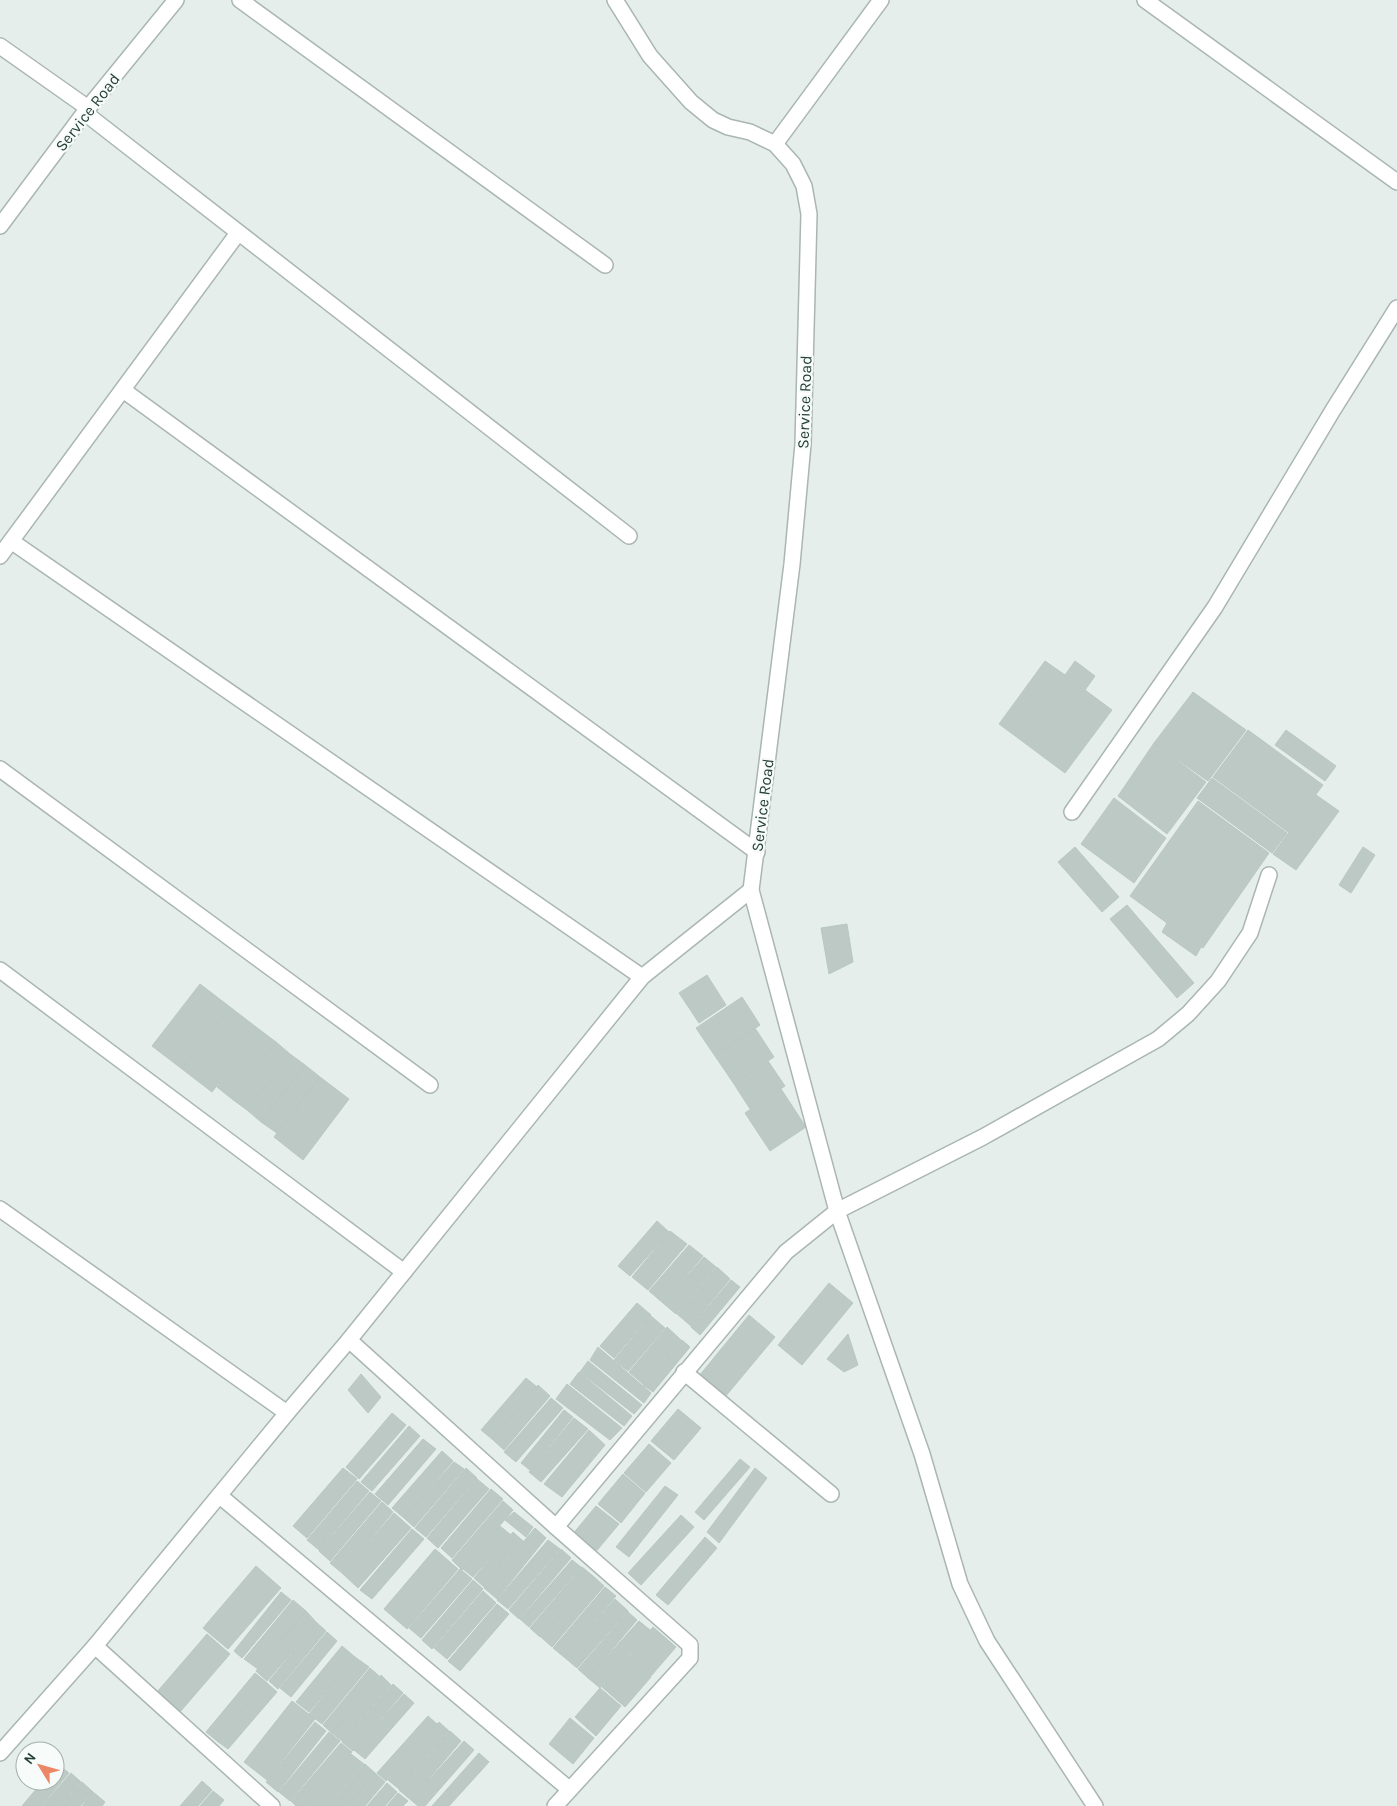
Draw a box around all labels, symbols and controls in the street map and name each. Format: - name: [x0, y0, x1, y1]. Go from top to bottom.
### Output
- street label: Service Road: [51, 70, 124, 155]
- street label: Service Road: [793, 355, 816, 449]
- street label: Service Road: [747, 757, 778, 853]
- north arrow: [15, 1741, 65, 1791]
- text: N: [20, 1749, 40, 1768]

